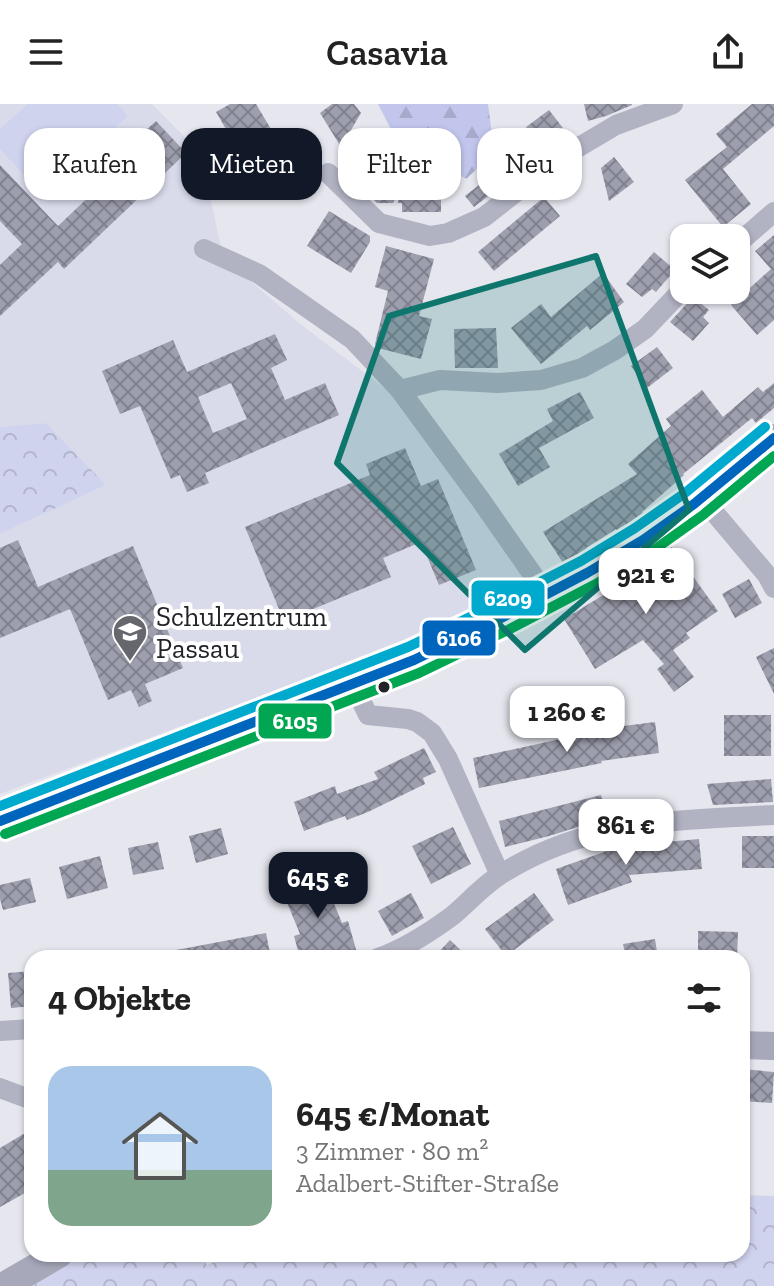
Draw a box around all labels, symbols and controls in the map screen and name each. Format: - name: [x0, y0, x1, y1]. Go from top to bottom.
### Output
- icon: menu: [24, 30, 68, 74]
- icon: share: [706, 30, 750, 74]
- text: Casavia: [326, 31, 448, 74]
- chip: Kaufen: [24, 128, 165, 200]
- chip: Mieten: [181, 128, 322, 200]
- chip: Filter: [338, 128, 461, 200]
- chip: Neu: [477, 128, 582, 200]
- map controls: [670, 224, 750, 304]
- button: layers: [670, 224, 750, 304]
- pin: 921 €: [590, 548, 702, 616]
- text: 921 €: [617, 558, 675, 590]
- line badge: 6209: [470, 579, 546, 617]
- text: 6209: [484, 585, 532, 612]
- place label: Schulzentrum Passau: [156, 600, 327, 665]
- school or university icon: Schulzentrum Passau: [111, 613, 149, 663]
- line badge: 6106: [421, 619, 497, 657]
- text: 6106: [436, 625, 482, 652]
- unlabelled marker: [376, 679, 392, 695]
- pin: 1 260 €: [493, 686, 641, 754]
- text: 1 260 €: [528, 696, 606, 728]
- line badge: 6105: [257, 702, 333, 740]
- text: 6105: [273, 708, 317, 735]
- pin: 861 €: [570, 799, 682, 867]
- text: 861 €: [597, 809, 655, 841]
- pin: 645 €: [262, 852, 374, 920]
- text: 645 €: [287, 862, 349, 894]
- icon: filters: [682, 976, 726, 1020]
- text: 4 Objekte: [48, 978, 191, 1019]
- text: 645 €/Monat: [296, 1094, 489, 1135]
- icon: home: [112, 1098, 208, 1194]
- text: 3 Zimmer · 80 m²: [296, 1135, 488, 1167]
- text: Adalbert-Stifter-Straße: [296, 1167, 559, 1199]

